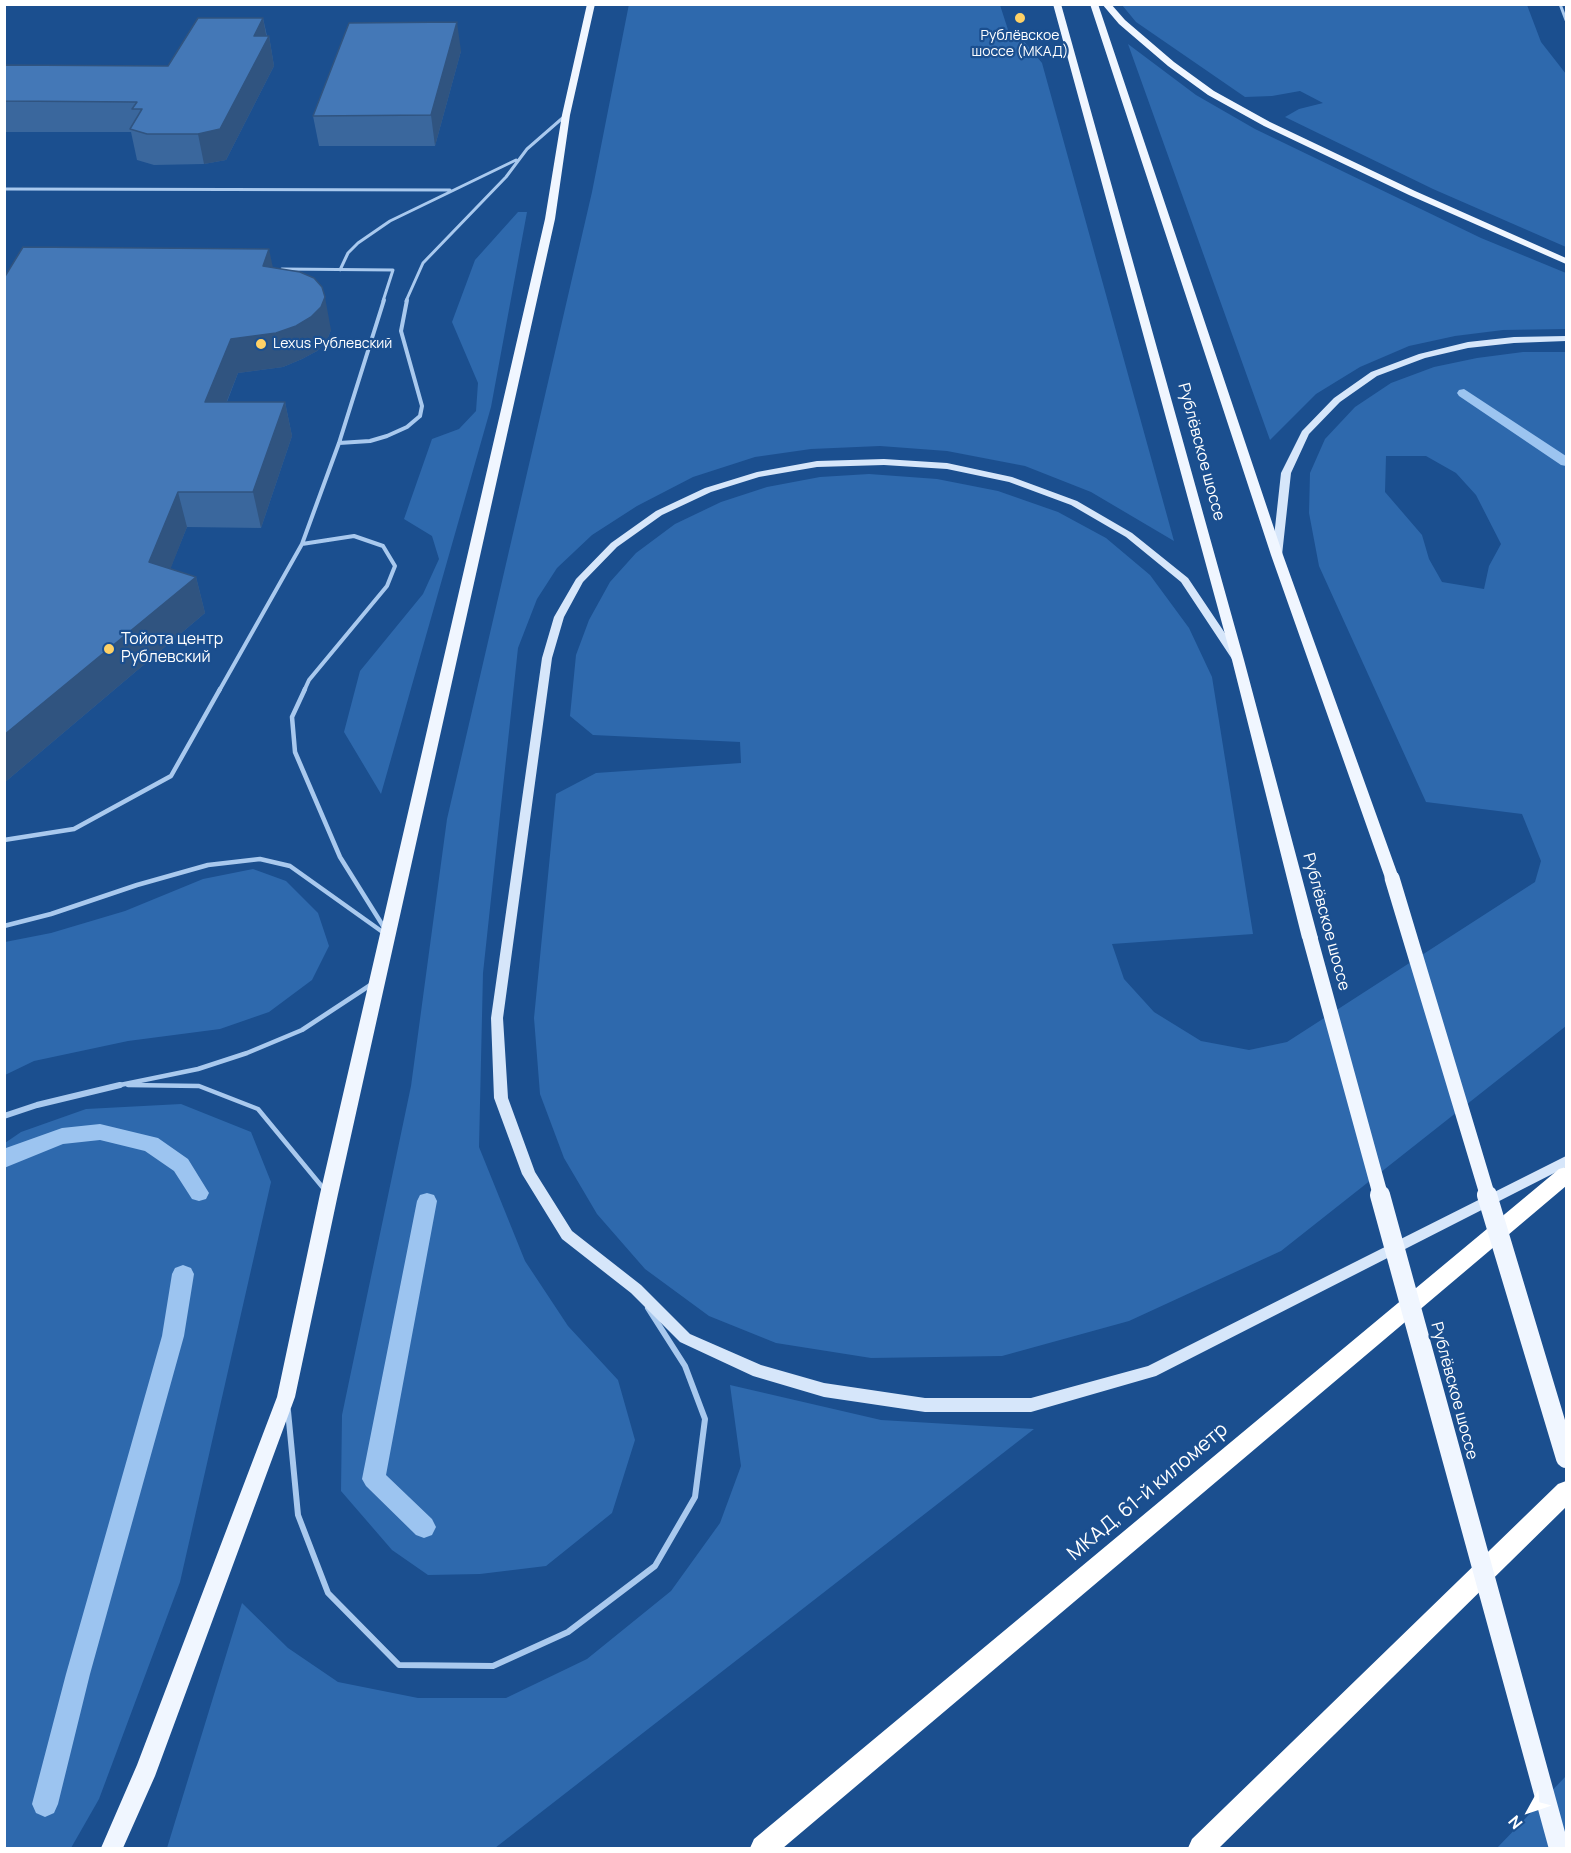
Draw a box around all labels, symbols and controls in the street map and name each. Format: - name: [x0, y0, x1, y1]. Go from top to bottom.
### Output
- marker: Рублёвское шоссе (МКАД): [1013, 11, 1027, 25]
- place label: Рублёвское шоссе (МКАД): [972, 28, 1068, 60]
- place label: Lexus Рублевский: [273, 336, 392, 352]
- marker: Lexus Рублевский: [254, 337, 268, 351]
- street label: Рублёвское шоссе: [1173, 381, 1229, 523]
- place label: Тойота центр Рублевский: [121, 630, 223, 668]
- marker: Тойота центр Рублевский: [102, 642, 116, 656]
- street label: Рублёвское шоссе: [1298, 851, 1354, 993]
- street label: Рублёвское шоссе: [1426, 1320, 1482, 1462]
- street label: МКАД, 61-й километр: [1063, 1418, 1233, 1566]
- north arrow: [1499, 1781, 1559, 1841]
- text: N: [1503, 1811, 1527, 1834]

